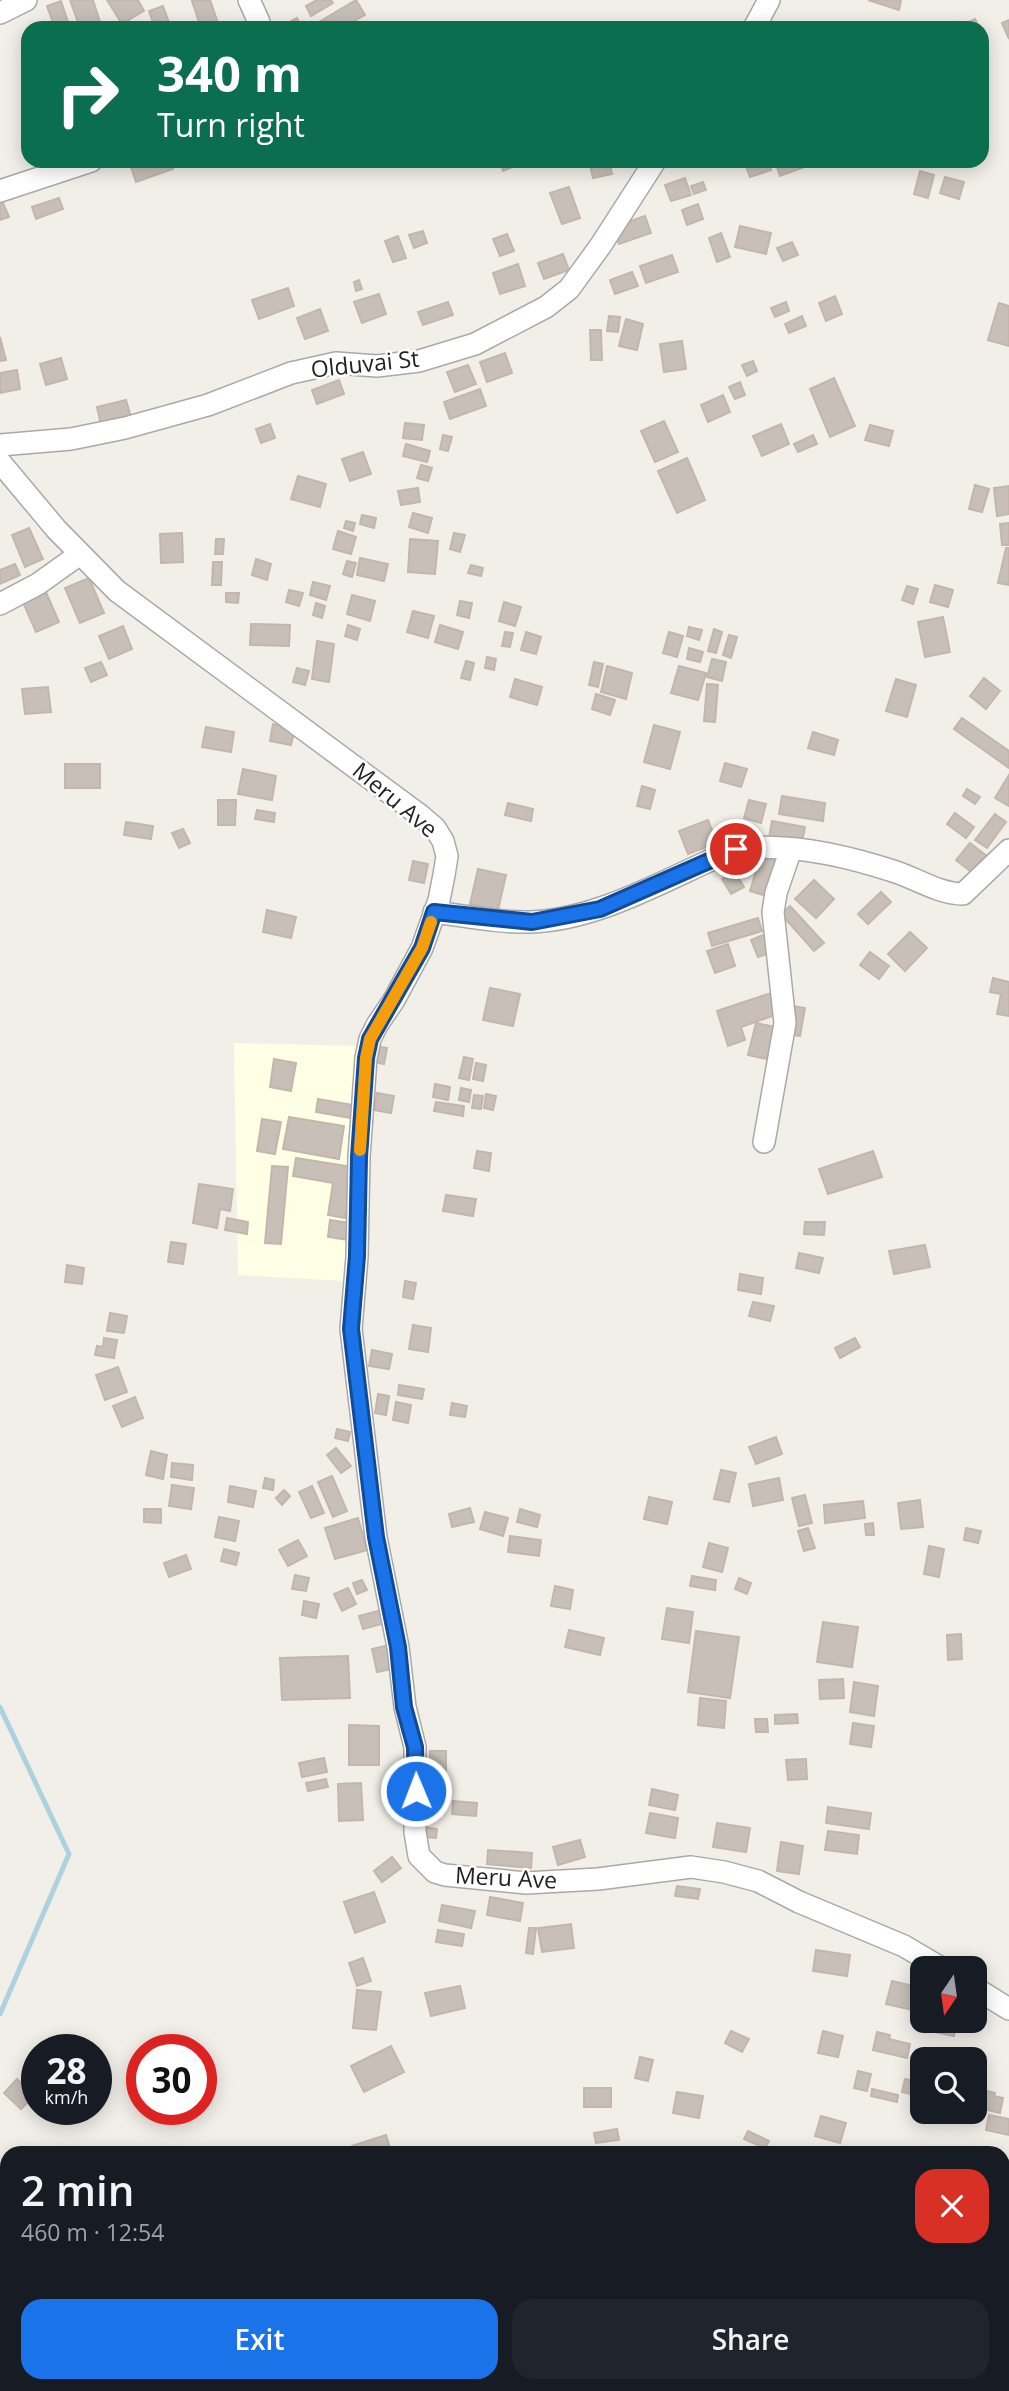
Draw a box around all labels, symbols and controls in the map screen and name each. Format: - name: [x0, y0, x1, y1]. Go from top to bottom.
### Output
- text: 340 m: [157, 40, 302, 106]
- icon: right: [42, 49, 133, 140]
- text: Turn right: [157, 103, 305, 146]
- street label: Olduvai St: [309, 341, 421, 385]
- street label: Meru Ave: [346, 754, 445, 844]
- pin: [706, 819, 766, 879]
- icon: arrive: [717, 830, 755, 868]
- position arrow: [379, 1754, 453, 1828]
- street label: Meru Ave: [454, 1858, 558, 1896]
- north arrow: [910, 1956, 987, 2034]
- map controls: [910, 1956, 987, 2124]
- speed limit sign: 30: [126, 2034, 217, 2125]
- text: 28: [46, 2047, 87, 2094]
- button: search: [910, 2047, 987, 2124]
- text: km/h: [45, 2085, 88, 2109]
- text: 2 min: [21, 2161, 134, 2218]
- button: close: [915, 2169, 989, 2243]
- text: 460 m · 12:54: [21, 2216, 164, 2248]
- button: Exit: [21, 2299, 498, 2379]
- button: Share: [512, 2299, 989, 2379]

